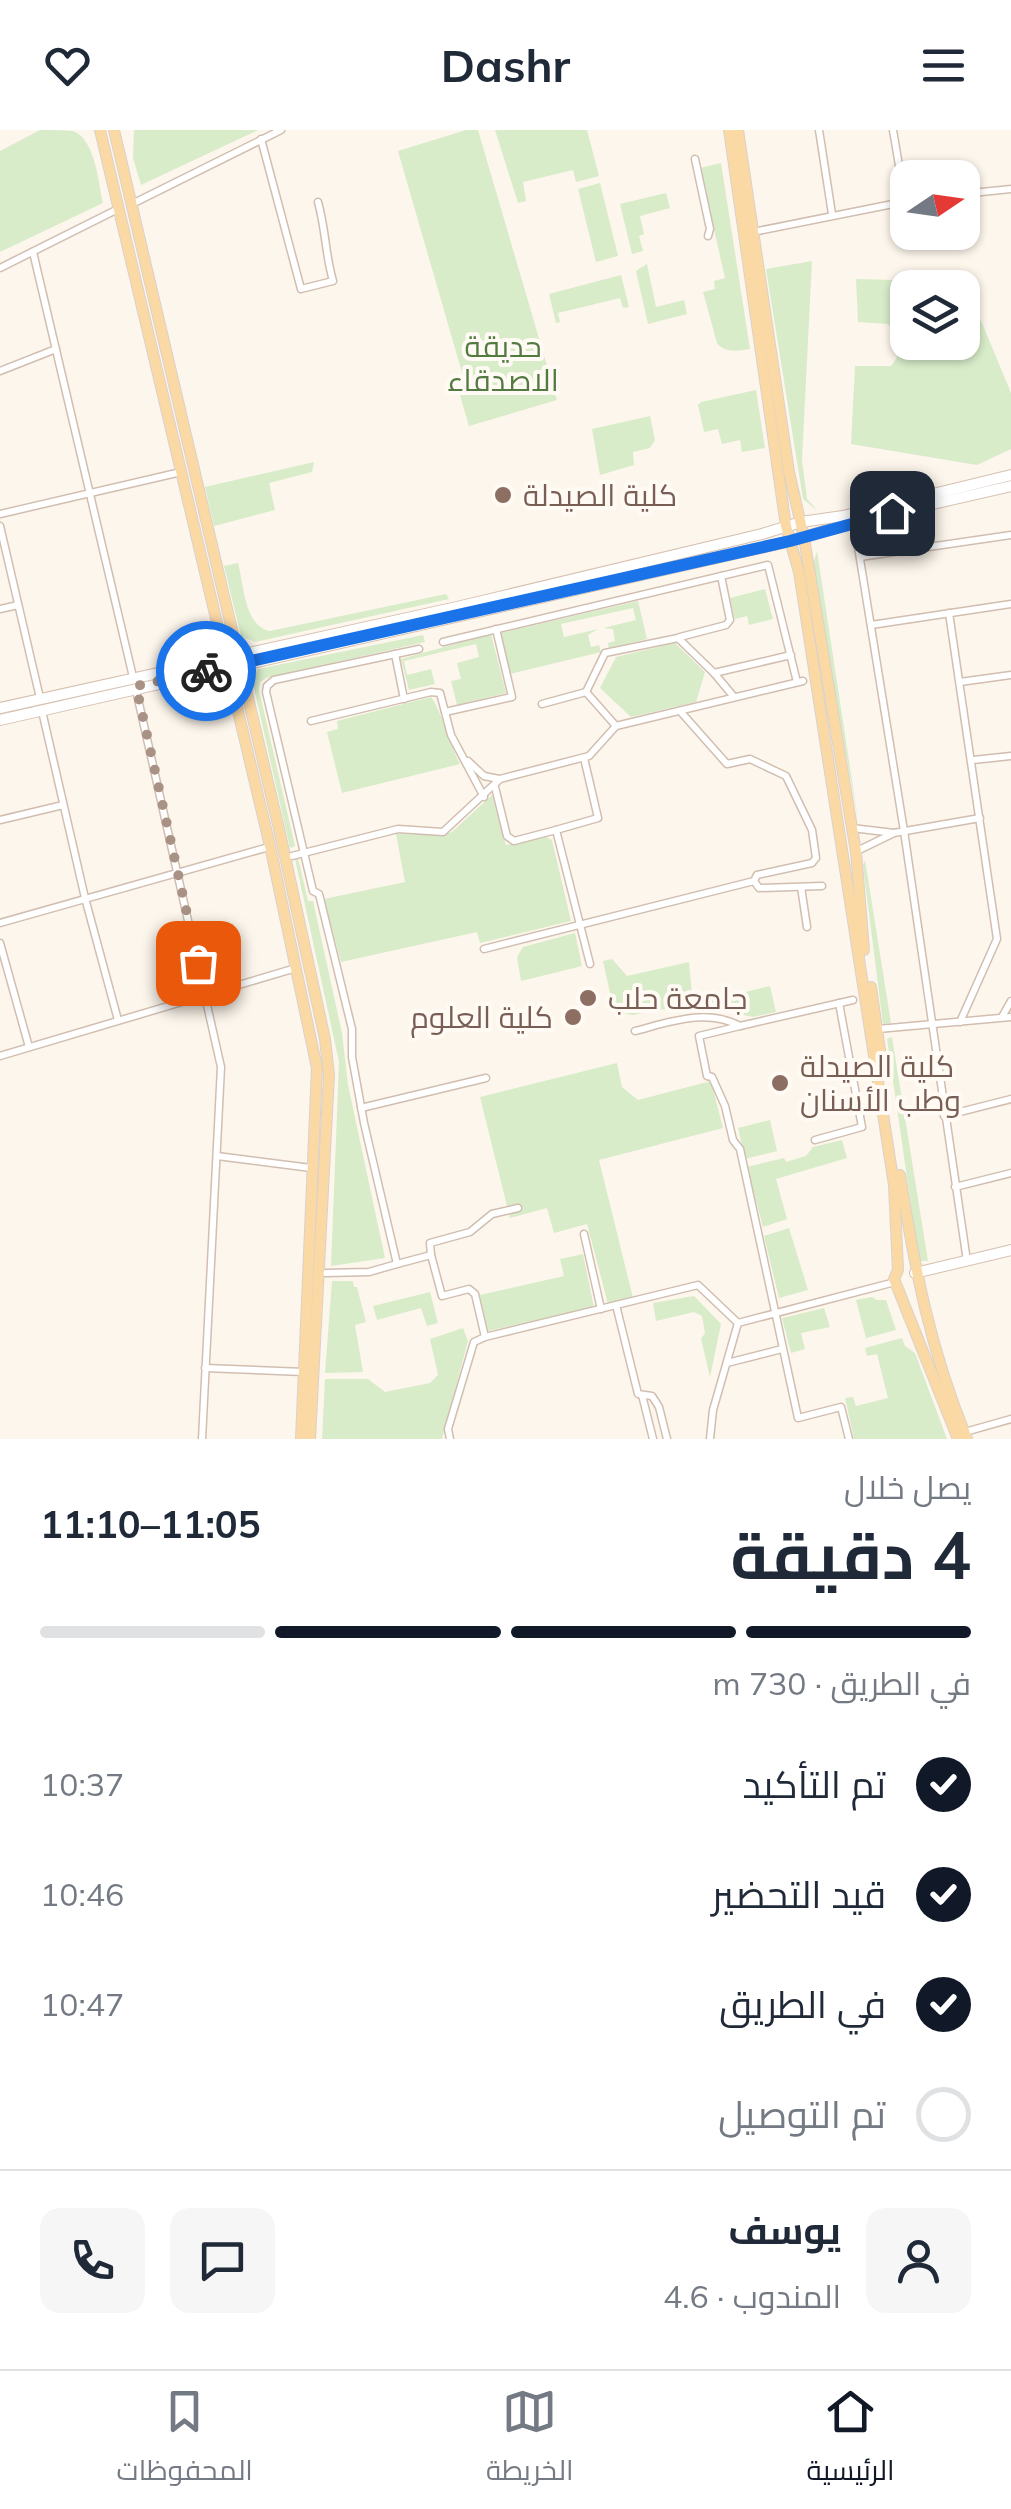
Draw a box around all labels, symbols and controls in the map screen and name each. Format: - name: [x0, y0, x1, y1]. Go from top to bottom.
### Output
- text: Dashr: [441, 37, 570, 93]
- icon: heart: [40, 38, 95, 93]
- icon: menu: [916, 38, 971, 93]
- north arrow: [890, 160, 980, 250]
- map controls: [890, 160, 980, 360]
- button: layers: [890, 270, 980, 360]
- park label: حديقة الاصدقاء: [447, 327, 559, 399]
- pin: [850, 471, 935, 556]
- place label: كلية الصيدلة: [523, 476, 677, 514]
- marker: كلية الصيدلة: [492, 484, 514, 506]
- icon: home: [865, 486, 920, 541]
- courier: [156, 621, 256, 721]
- icon: bike: [179, 644, 234, 699]
- pin: [156, 921, 241, 1006]
- icon: bag: [171, 936, 226, 991]
- place label: جامعة حلب: [608, 979, 747, 1017]
- marker: جامعة حلب: [577, 987, 599, 1009]
- place label: كلية العلوم: [410, 998, 553, 1038]
- marker: كلية العلوم: [562, 1006, 584, 1028]
- place label: كلية الصيدلة وطب الأسنان: [800, 1047, 961, 1119]
- marker: كلية الصيدلة وطب الأسنان: [769, 1072, 791, 1094]
- text: يصل خلال: [844, 1467, 971, 1507]
- text: 11:05–11:10: [40, 1500, 260, 1548]
- text: 4 دقيقة: [730, 1514, 971, 1595]
- text: في الطريق · 730 m: [712, 1663, 971, 1703]
- icon: check: [916, 1757, 971, 1812]
- text: تم التأكيد: [743, 1760, 886, 1808]
- text: 10:37: [40, 1764, 124, 1804]
- icon: check: [916, 1867, 971, 1922]
- text: قيد التحضير: [712, 1870, 886, 1918]
- text: 10:46: [40, 1874, 124, 1914]
- icon: check: [916, 1977, 971, 2032]
- text: في الطريق: [719, 1980, 886, 2028]
- text: 10:47: [40, 1984, 124, 2024]
- text: تم التوصيل: [718, 2090, 886, 2138]
- text: يوسف: [728, 2206, 841, 2254]
- button: phone: [40, 2208, 145, 2313]
- button: chat: [170, 2208, 275, 2313]
- button: person: [866, 2208, 971, 2313]
- text: المندوب · 4.6: [663, 2276, 841, 2316]
- tab: المحفوظات: [117, 2384, 253, 2496]
- tab: الخريطة: [486, 2384, 573, 2496]
- tab: الرئيسية: [807, 2384, 894, 2496]

